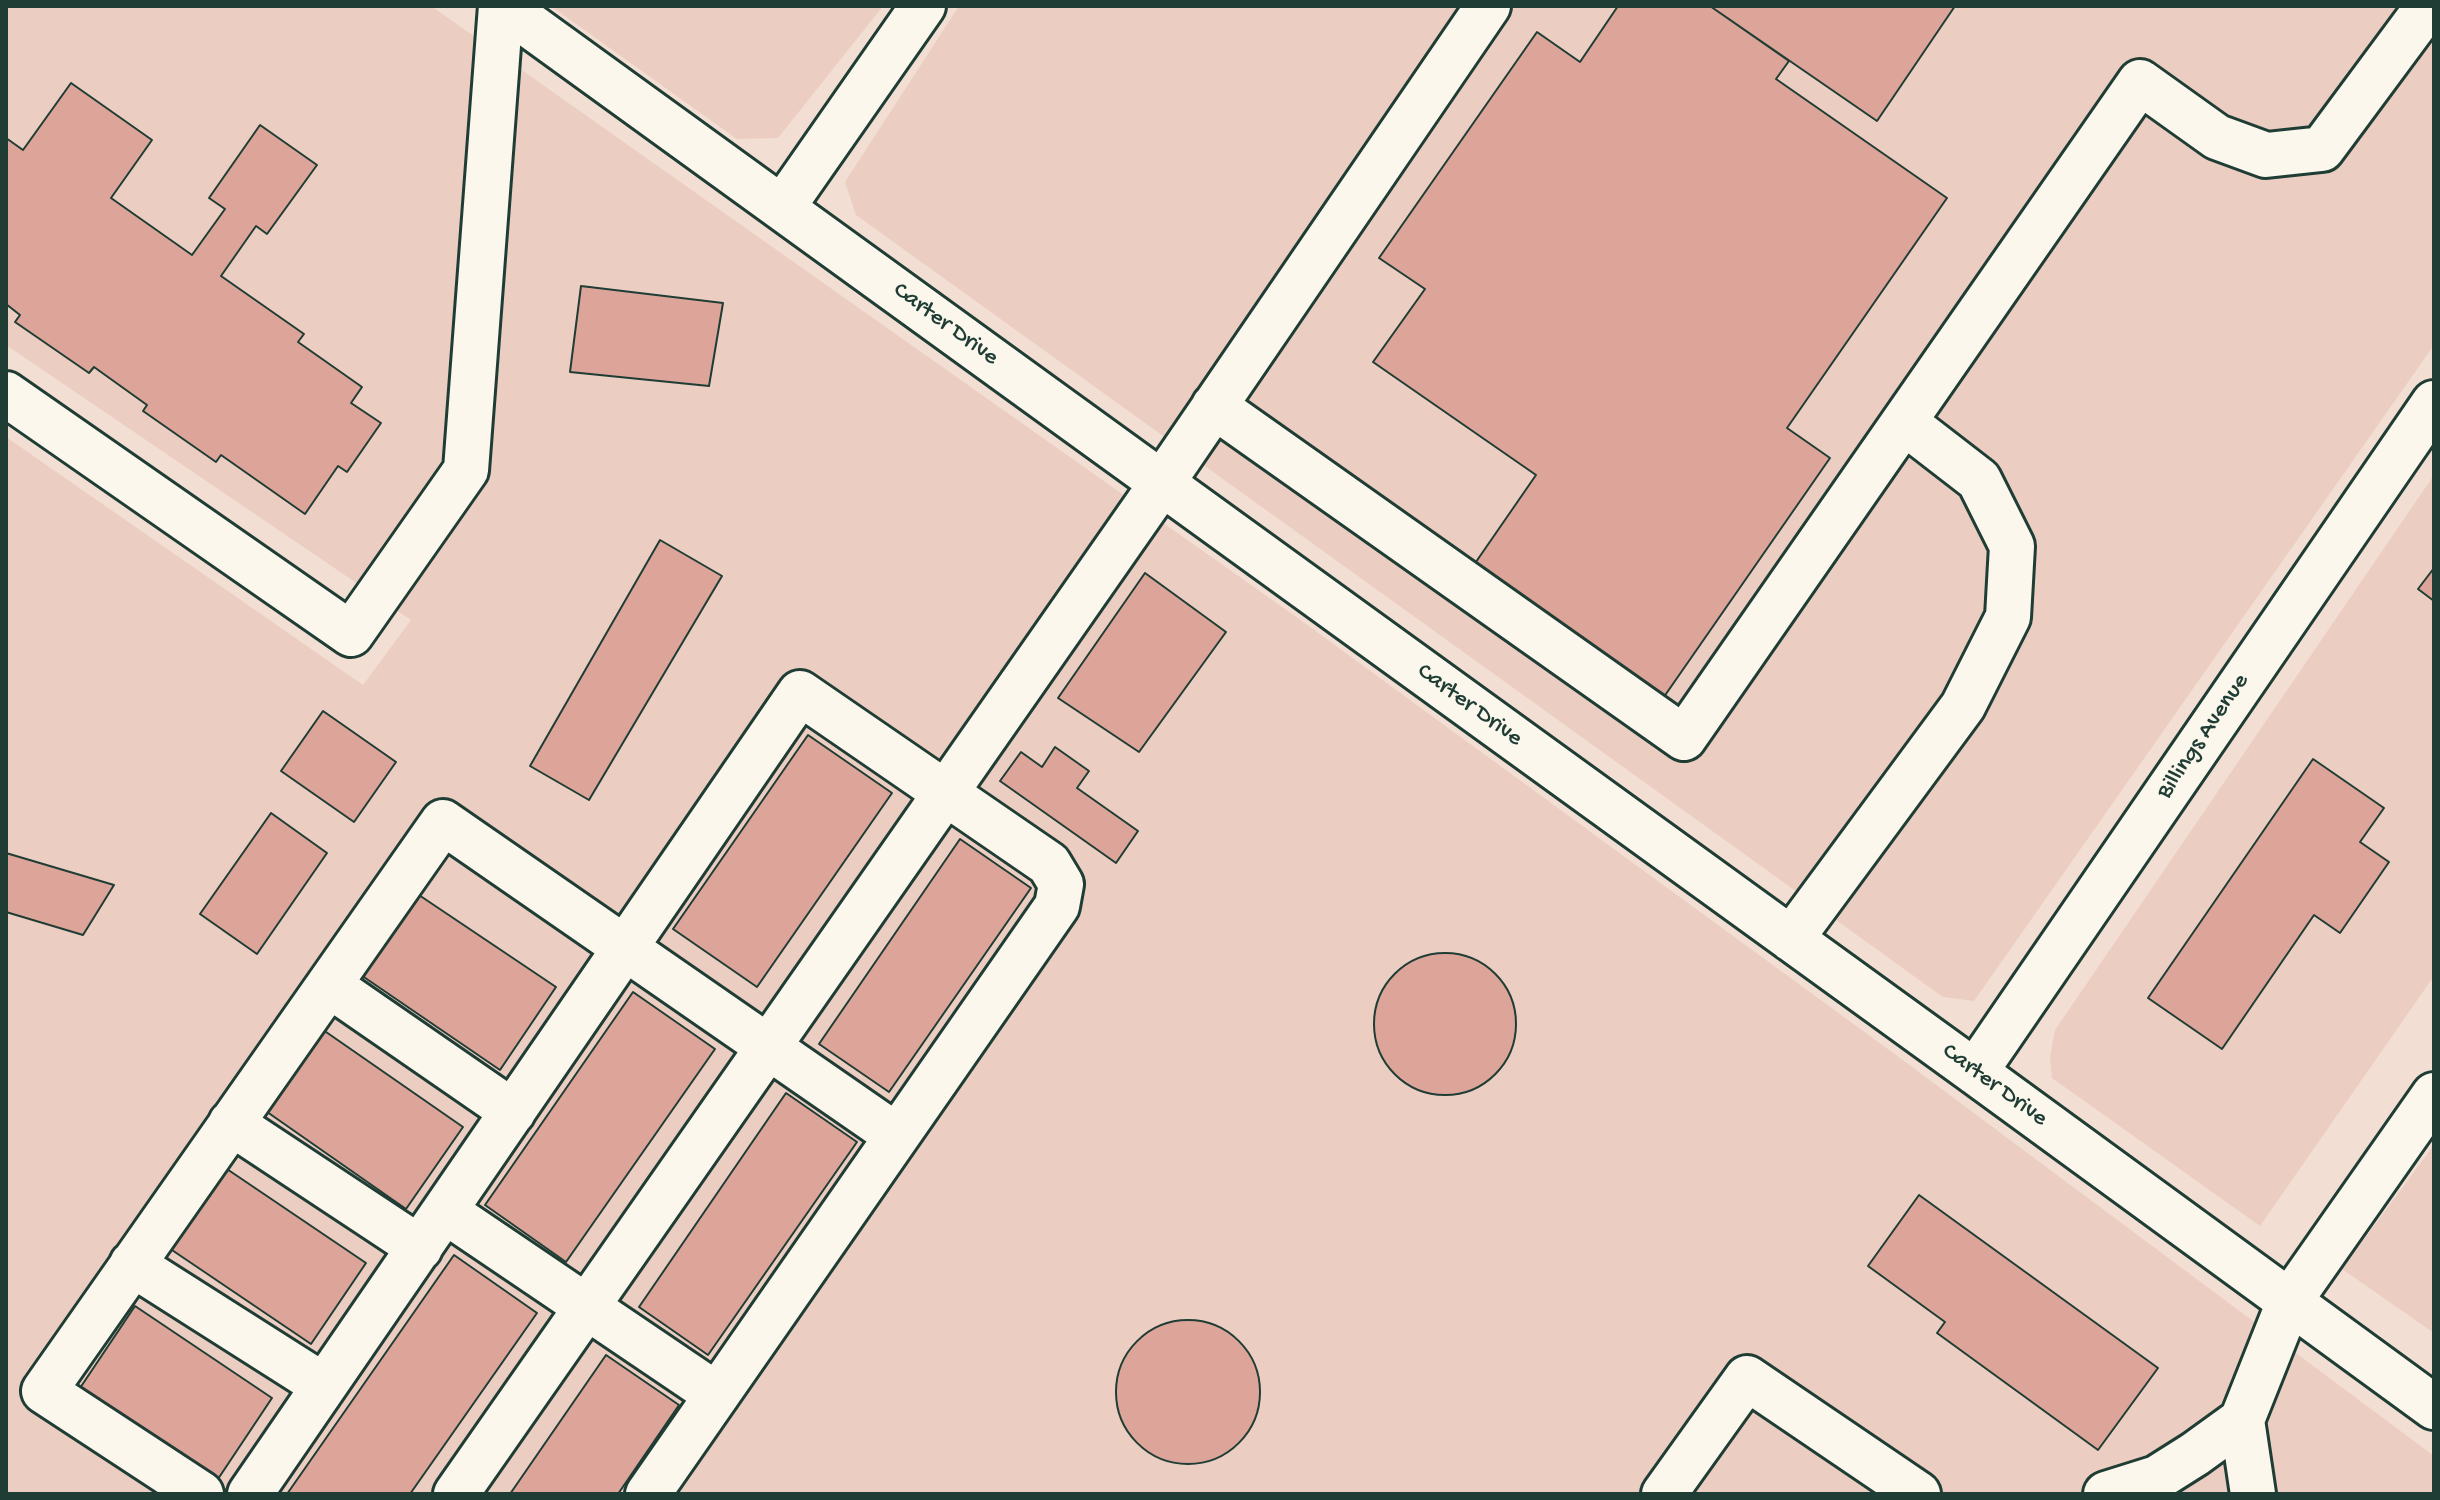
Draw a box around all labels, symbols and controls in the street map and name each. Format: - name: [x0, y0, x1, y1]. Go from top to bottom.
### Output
- street label: Carter Drive: [887, 277, 1003, 373]
- street label: Carter Drive: [1411, 658, 1527, 754]
- street label: Billings Avenue: [2152, 669, 2256, 805]
- street label: Carter Drive: [1936, 1038, 2052, 1134]

